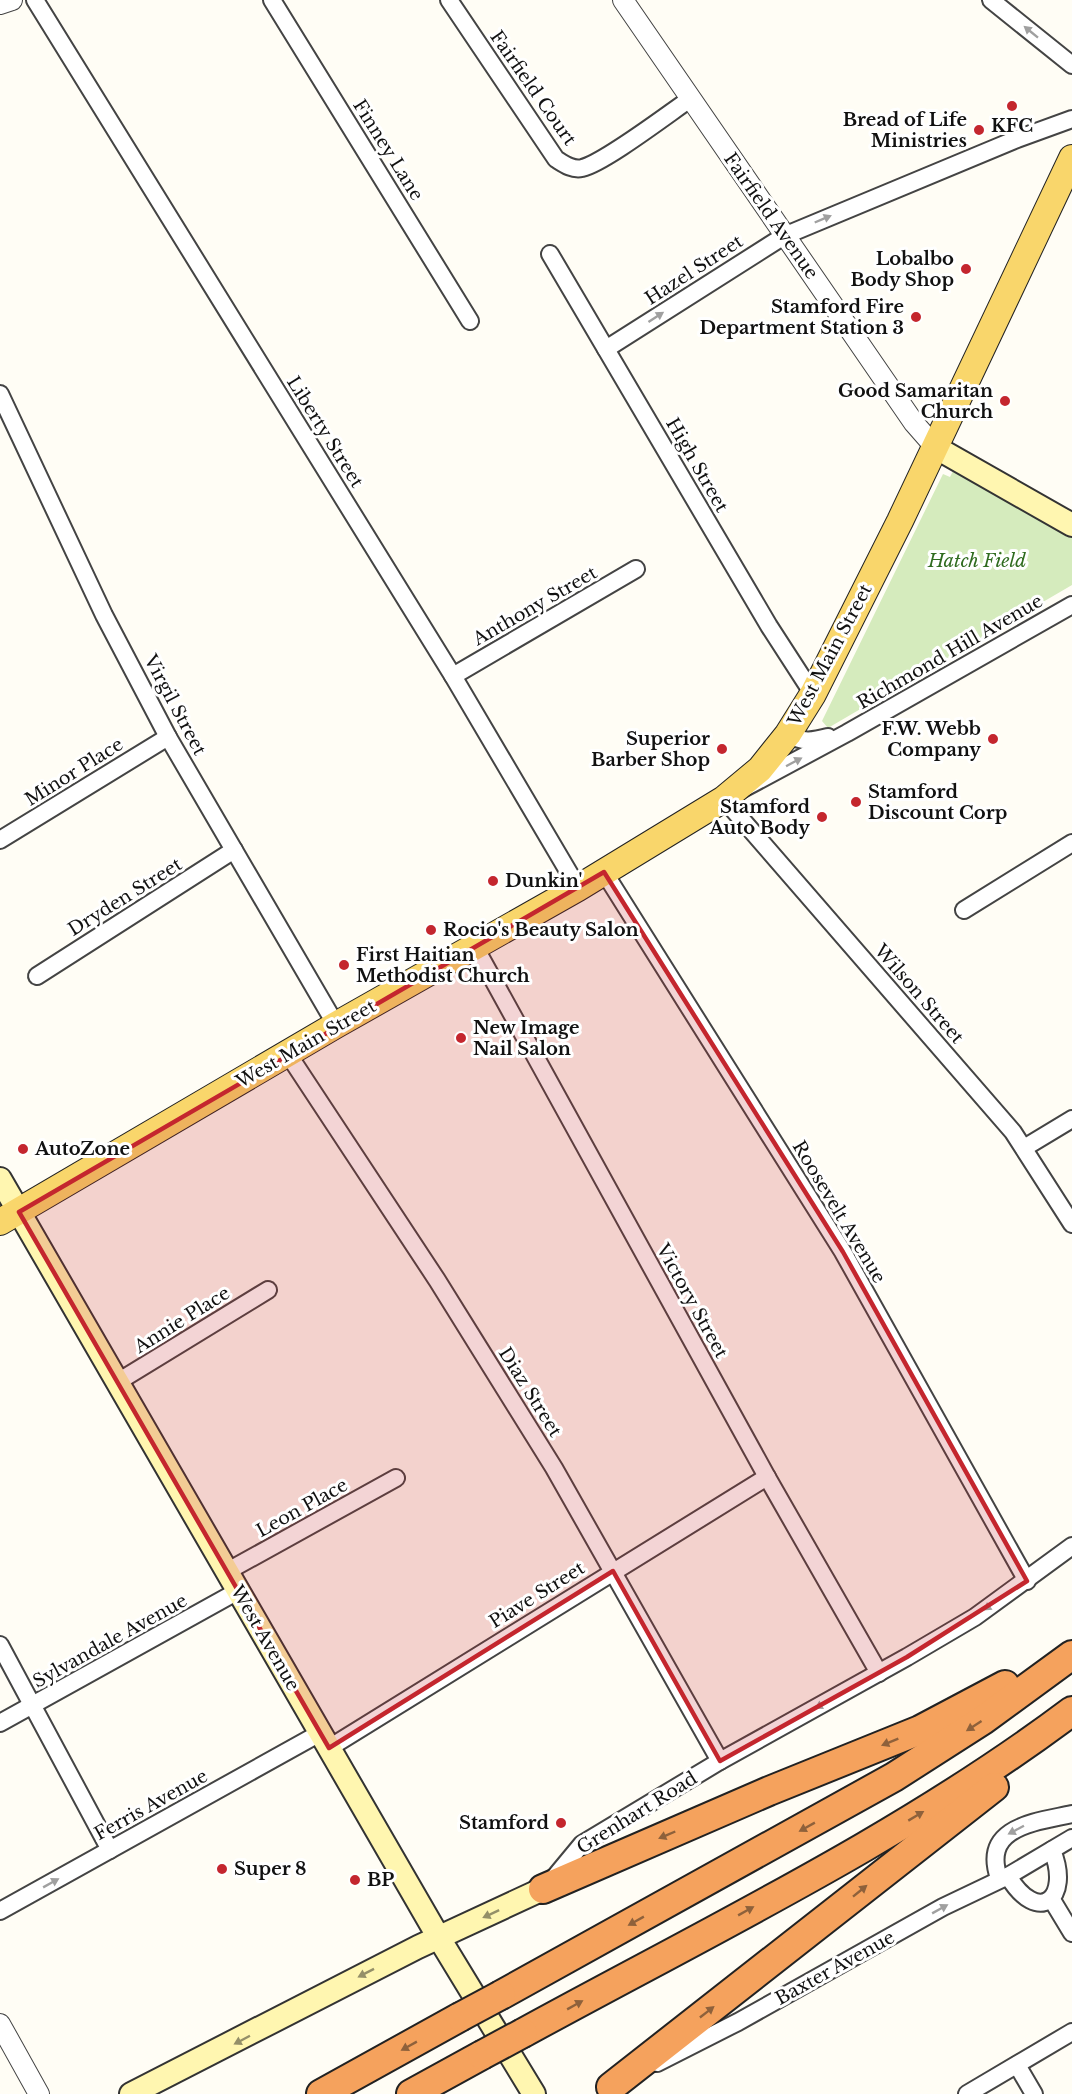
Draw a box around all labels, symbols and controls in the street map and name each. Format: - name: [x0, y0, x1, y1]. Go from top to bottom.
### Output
- street label: Fairfield Court: [485, 26, 581, 150]
- one-way arrow: [1024, 27, 1039, 39]
- street label: Finney Lane: [348, 95, 428, 205]
- marker: KFC: [1005, 99, 1019, 113]
- place label: Bread of Life Ministries: [843, 109, 967, 152]
- place label: KFC: [991, 115, 1033, 137]
- marker: Bread of Life Ministries: [972, 123, 986, 137]
- street label: Fairfield Avenue: [719, 149, 823, 283]
- one-way arrow: [815, 214, 833, 224]
- street label: Hazel Street: [641, 230, 747, 310]
- place label: Lobalbo Body Shop: [850, 248, 954, 291]
- marker: Lobalbo Body Shop: [959, 262, 973, 276]
- place label: Stamford Fire Department Station 3: [699, 296, 904, 339]
- marker: Stamford Fire Department Station 3: [909, 310, 923, 324]
- one-way arrow: [647, 312, 664, 323]
- street label: Liberty Street: [282, 372, 368, 492]
- place label: Good Samaritan Church: [838, 380, 993, 423]
- marker: Good Samaritan Church: [998, 394, 1012, 408]
- street label: High Street: [661, 414, 733, 516]
- park label: Hatch Field: [927, 550, 1026, 572]
- street label: Anthony Street: [468, 561, 601, 651]
- street label: West Main Street: [783, 580, 877, 731]
- street label: Richmond Hill Avenue: [853, 590, 1047, 714]
- street label: Virgil Street: [139, 650, 211, 759]
- place label: F.W. Webb Company: [882, 718, 981, 761]
- place label: Superior Barber Shop: [591, 728, 710, 771]
- marker: F.W. Webb Company: [986, 732, 1000, 746]
- street label: Minor Place: [21, 733, 127, 811]
- marker: Superior Barber Shop: [715, 742, 729, 756]
- one-way arrow: [786, 757, 803, 767]
- place label: Stamford Discount Corp: [868, 781, 1007, 824]
- marker: Stamford Discount Corp: [849, 795, 863, 809]
- place label: Stamford Auto Body: [708, 796, 810, 839]
- marker: Stamford Auto Body: [815, 810, 829, 824]
- street label: Dryden Street: [64, 853, 186, 941]
- place label: Dunkin': [505, 870, 582, 892]
- marker: Dunkin': [486, 874, 500, 888]
- place label: Rocio's Beauty Salon: [443, 919, 639, 941]
- marker: Rocio's Beauty Salon: [424, 923, 438, 937]
- street label: Wilson Street: [869, 939, 968, 1048]
- place label: First Haitian Methodist Church: [356, 944, 530, 987]
- marker: First Haitian Methodist Church: [337, 958, 351, 972]
- street label: West Main Street: [231, 995, 380, 1093]
- place label: New Image Nail Salon: [473, 1017, 579, 1060]
- marker: New Image Nail Salon: [454, 1031, 468, 1045]
- street label: Roosevelt Avenue: [788, 1137, 890, 1287]
- place label: AutoZone: [34, 1138, 130, 1160]
- marker: AutoZone: [16, 1142, 30, 1156]
- street label: Victory Street: [651, 1239, 733, 1362]
- street label: Annie Place: [129, 1282, 234, 1359]
- street label: Diaz Street: [494, 1343, 566, 1441]
- street label: Leon Place: [253, 1474, 351, 1542]
- street label: Piave Street: [485, 1557, 589, 1633]
- street label: West Avenue: [225, 1581, 304, 1695]
- street label: Sylvandale Avenue: [29, 1589, 191, 1693]
- one-way arrow: [983, 1599, 999, 1610]
- one-way arrow: [814, 1699, 831, 1709]
- one-way arrow: [966, 1720, 982, 1732]
- one-way arrow: [881, 1737, 899, 1747]
- street label: Ferris Avenue: [91, 1765, 211, 1845]
- street label: Grenhart Road: [573, 1767, 701, 1859]
- one-way arrow: [908, 1810, 924, 1821]
- place label: Stamford: [459, 1812, 549, 1834]
- marker: Stamford: [554, 1816, 568, 1830]
- one-way arrow: [798, 1822, 815, 1832]
- one-way arrow: [1008, 1825, 1025, 1835]
- one-way arrow: [658, 1830, 676, 1840]
- place label: Super 8: [234, 1858, 307, 1880]
- marker: Super 8: [215, 1862, 229, 1876]
- place label: BP: [367, 1869, 394, 1891]
- marker: BP: [348, 1873, 362, 1887]
- one-way arrow: [43, 1878, 60, 1888]
- one-way arrow: [852, 1885, 868, 1898]
- one-way arrow: [931, 1904, 948, 1914]
- one-way arrow: [738, 1906, 755, 1916]
- one-way arrow: [482, 1909, 499, 1918]
- one-way arrow: [627, 1916, 644, 1926]
- street label: Baxter Avenue: [772, 1926, 898, 2010]
- one-way arrow: [358, 1969, 375, 1978]
- one-way arrow: [566, 2000, 583, 2010]
- one-way arrow: [700, 2007, 715, 2019]
- one-way arrow: [233, 2035, 250, 2044]
- one-way arrow: [401, 2040, 417, 2051]

